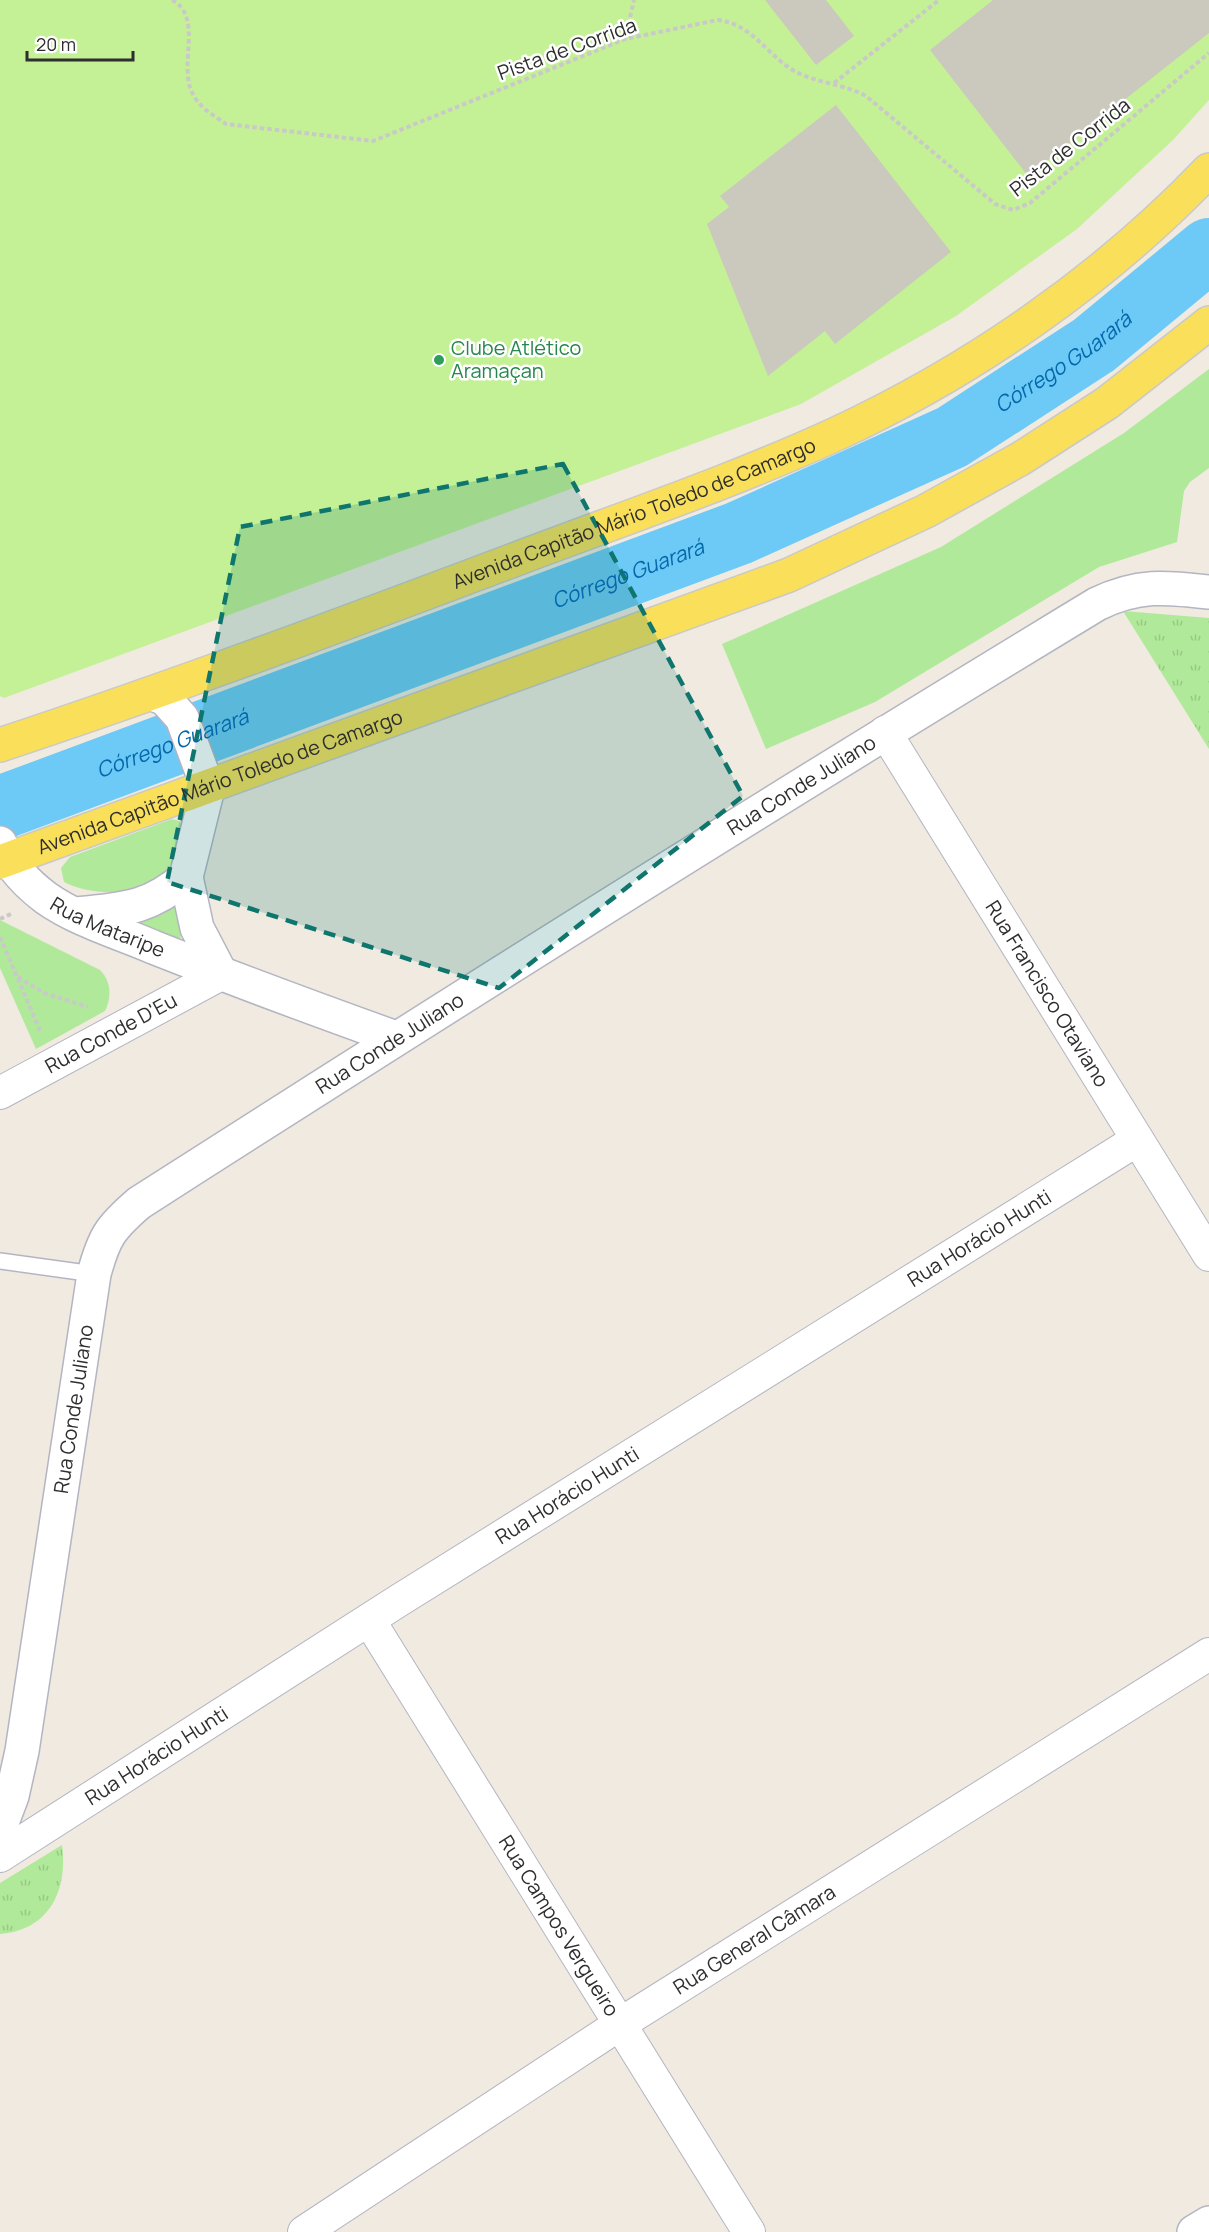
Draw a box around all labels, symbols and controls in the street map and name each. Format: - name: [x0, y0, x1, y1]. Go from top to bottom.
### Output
- street label: Pista de Corrida: [494, 11, 640, 86]
- scale bar: [27, 24, 134, 62]
- text: 20 m: [36, 32, 76, 56]
- street label: Pista de Corrida: [1004, 91, 1136, 202]
- water label: Córrego Guarará: [989, 304, 1138, 419]
- place label: Clube Atlético Aramaçan: [451, 334, 581, 384]
- marker: Clube Atlético Aramaçan: [432, 353, 446, 367]
- street label: Avenida Capitão Mário Toledo de Camargo: [448, 431, 820, 595]
- water label: Córrego Guarará: [548, 532, 709, 614]
- water label: Córrego Guarará: [92, 701, 253, 784]
- street label: Avenida Capitão Mário Toledo de Camargo: [33, 703, 406, 860]
- street label: Rua Conde Juliano: [722, 728, 881, 841]
- street label: Rua Mataripe: [45, 890, 169, 963]
- street label: Rua Francisco Otaviano: [980, 895, 1116, 1092]
- street label: Rua Conde D'Eu: [40, 986, 181, 1079]
- street label: Rua Conde Juliano: [310, 986, 469, 1100]
- street label: Rua Horácio Hunti: [902, 1183, 1056, 1293]
- street label: Rua Conde Juliano: [47, 1323, 99, 1495]
- street label: Rua Horácio Hunti: [490, 1440, 644, 1550]
- street label: Rua Horácio Hunti: [80, 1699, 233, 1811]
- street label: Rua Campos Vergueiro: [493, 1830, 626, 2021]
- street label: Rua General Câmara: [668, 1878, 840, 2000]

